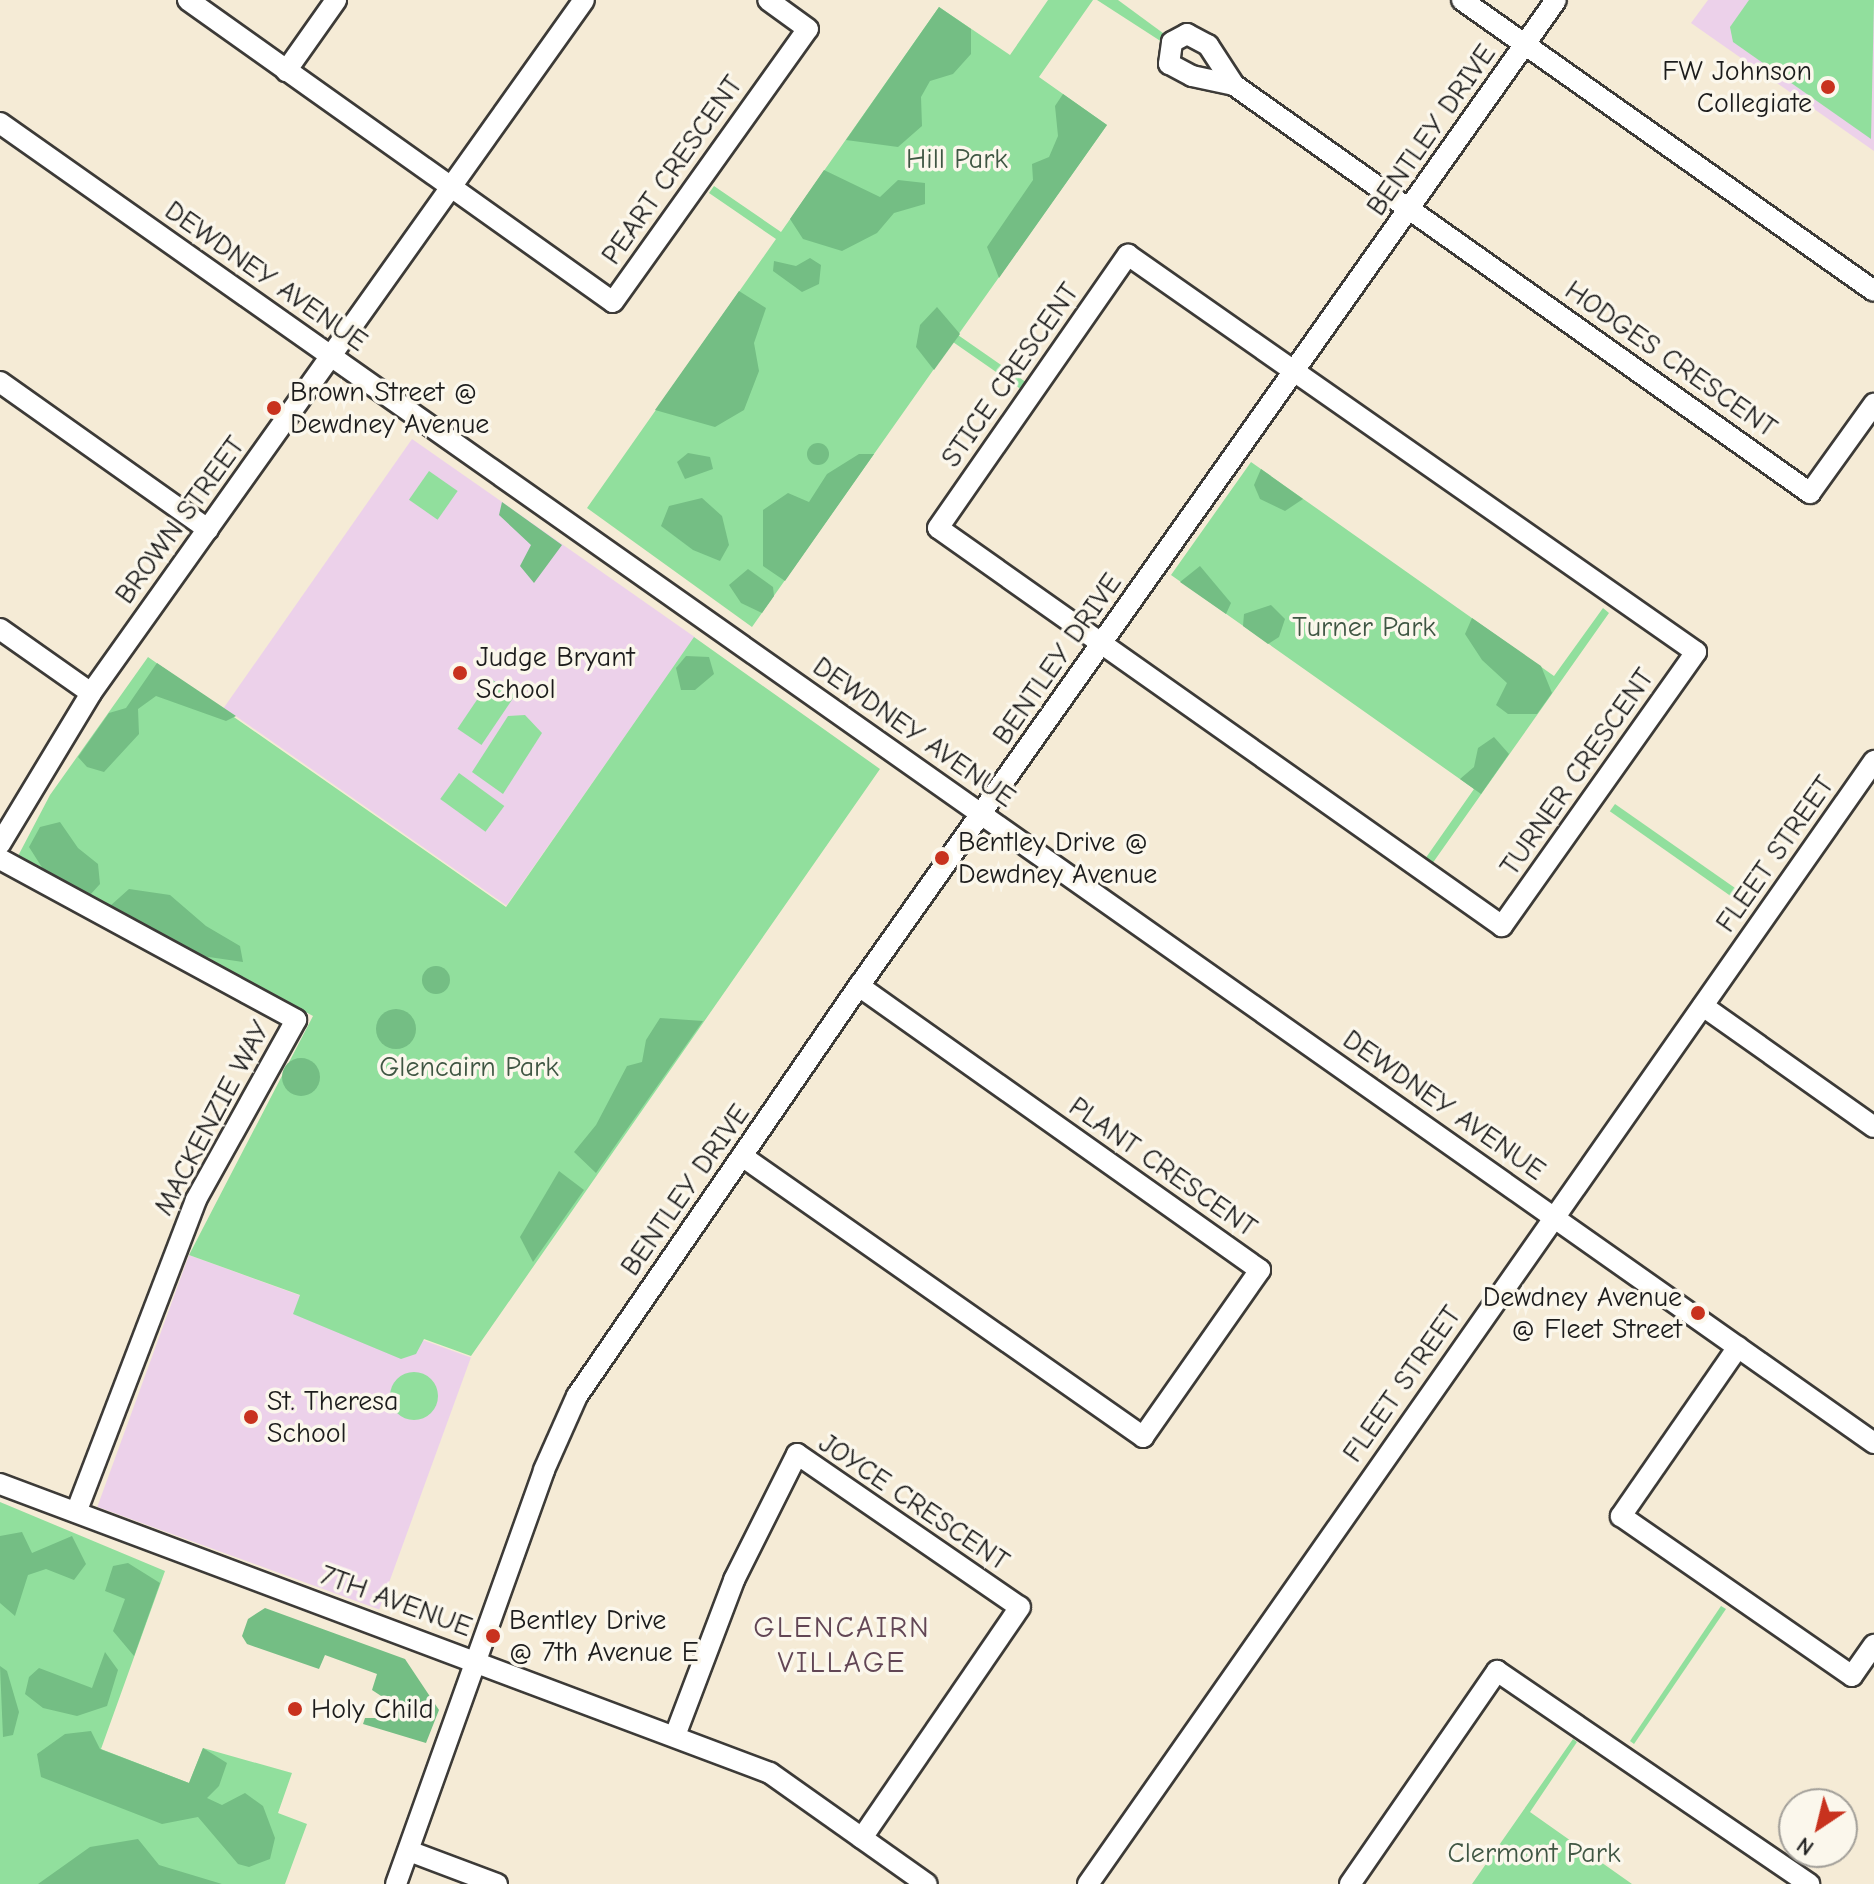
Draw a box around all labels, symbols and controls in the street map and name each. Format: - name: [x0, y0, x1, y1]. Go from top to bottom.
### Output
- street label: BENTLEY DRIVE: [1360, 38, 1502, 222]
- place label: FW Johnson Collegiate: [1662, 54, 1812, 120]
- street label: PEART CRESCENT: [594, 69, 750, 271]
- marker: FW Johnson Collegiate: [1819, 78, 1837, 96]
- park label: Hill Park: [906, 142, 1008, 176]
- street label: DEWDNEY AVENUE: [158, 194, 374, 358]
- street label: HODGES CRESCENT: [1559, 273, 1783, 445]
- street label: STICE CRESCENT: [934, 276, 1086, 474]
- place label: Brown Street @ Dewdney Avenue: [290, 375, 489, 441]
- marker: Brown Street @ Dewdney Avenue: [265, 399, 283, 417]
- street label: BROWN STREET: [108, 430, 252, 610]
- street label: BENTLEY DRIVE: [986, 567, 1128, 751]
- park label: Turner Park: [1292, 610, 1436, 644]
- place label: Judge Bryant School: [476, 640, 635, 706]
- street label: DEWDNEY AVENUE: [806, 650, 1022, 814]
- street label: TURNER CRESCENT: [1493, 662, 1661, 882]
- marker: Judge Bryant School: [451, 664, 469, 682]
- street label: FLEET STREET: [1709, 769, 1841, 939]
- place label: Bentley Drive @ Dewdney Avenue: [958, 825, 1157, 891]
- marker: Bentley Drive @ Dewdney Avenue: [933, 849, 951, 867]
- street label: MACKENZIE WAY: [147, 1015, 277, 1221]
- street label: DEWDNEY AVENUE: [1336, 1023, 1552, 1187]
- park label: Glencairn Park: [379, 1050, 559, 1084]
- street label: PLANT CRESCENT: [1063, 1090, 1263, 1244]
- street label: BENTLEY DRIVE: [614, 1098, 756, 1282]
- place label: Dewdney Avenue @ Fleet Street: [1483, 1280, 1682, 1346]
- street label: FLEET STREET: [1336, 1299, 1468, 1469]
- marker: Dewdney Avenue @ Fleet Street: [1689, 1304, 1707, 1322]
- place label: St. Theresa School: [267, 1384, 398, 1450]
- marker: St. Theresa School: [242, 1408, 260, 1426]
- street label: JOYCE CRESCENT: [813, 1426, 1015, 1578]
- street label: 7TH AVENUE: [316, 1558, 476, 1644]
- place label: Bentley Drive @ 7th Avenue E: [509, 1603, 699, 1669]
- district label: GLENCAIRN VILLAGE: [753, 1610, 931, 1680]
- marker: Bentley Drive @ 7th Avenue E: [484, 1627, 502, 1645]
- place label: Holy Child: [311, 1692, 434, 1726]
- marker: Holy Child: [286, 1700, 304, 1718]
- north arrow: [1778, 1788, 1858, 1868]
- text: N: [1792, 1831, 1819, 1861]
- park label: Clermont Park: [1448, 1836, 1620, 1870]

